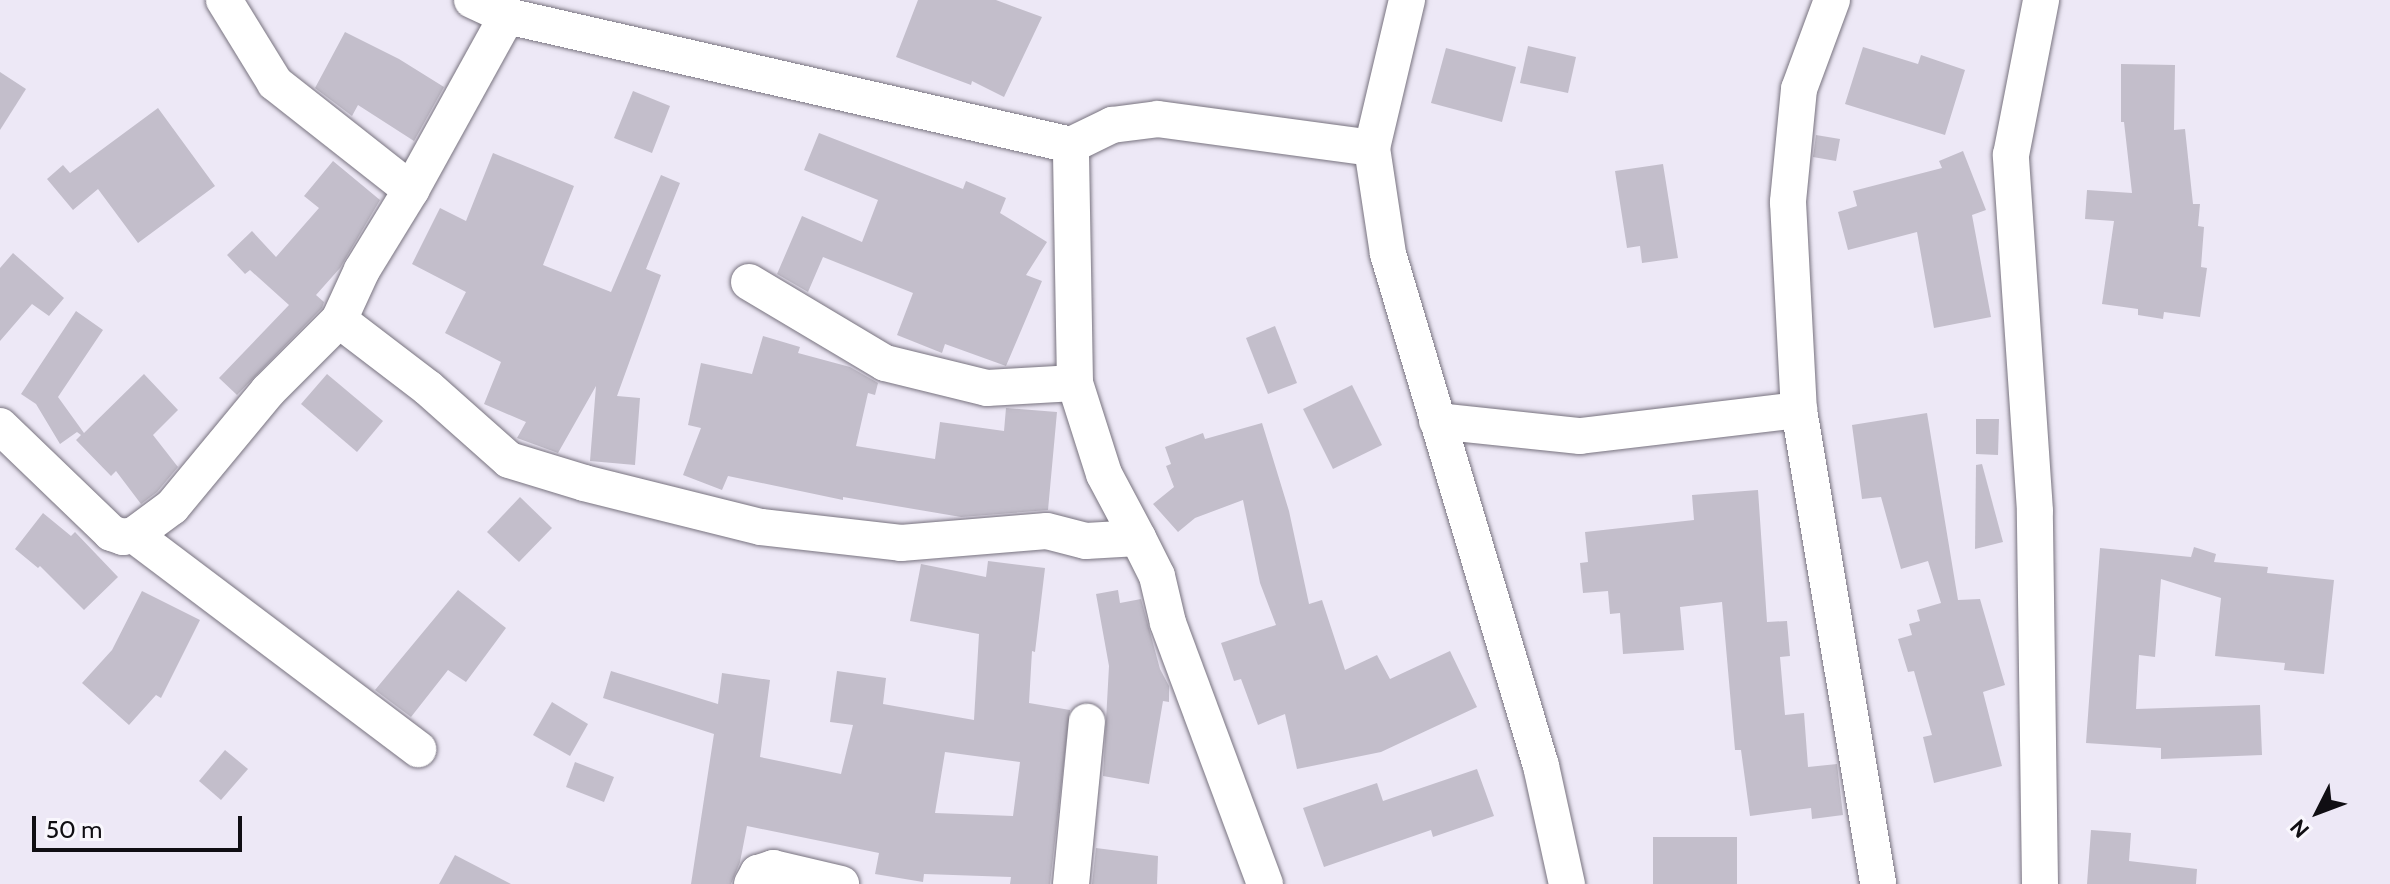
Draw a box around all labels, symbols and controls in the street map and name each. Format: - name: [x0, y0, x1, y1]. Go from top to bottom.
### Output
- north arrow: [2278, 772, 2358, 852]
- scale bar: [36, 800, 246, 850]
- text: N: [2285, 814, 2315, 843]
- text: 50 m: [46, 815, 102, 844]

